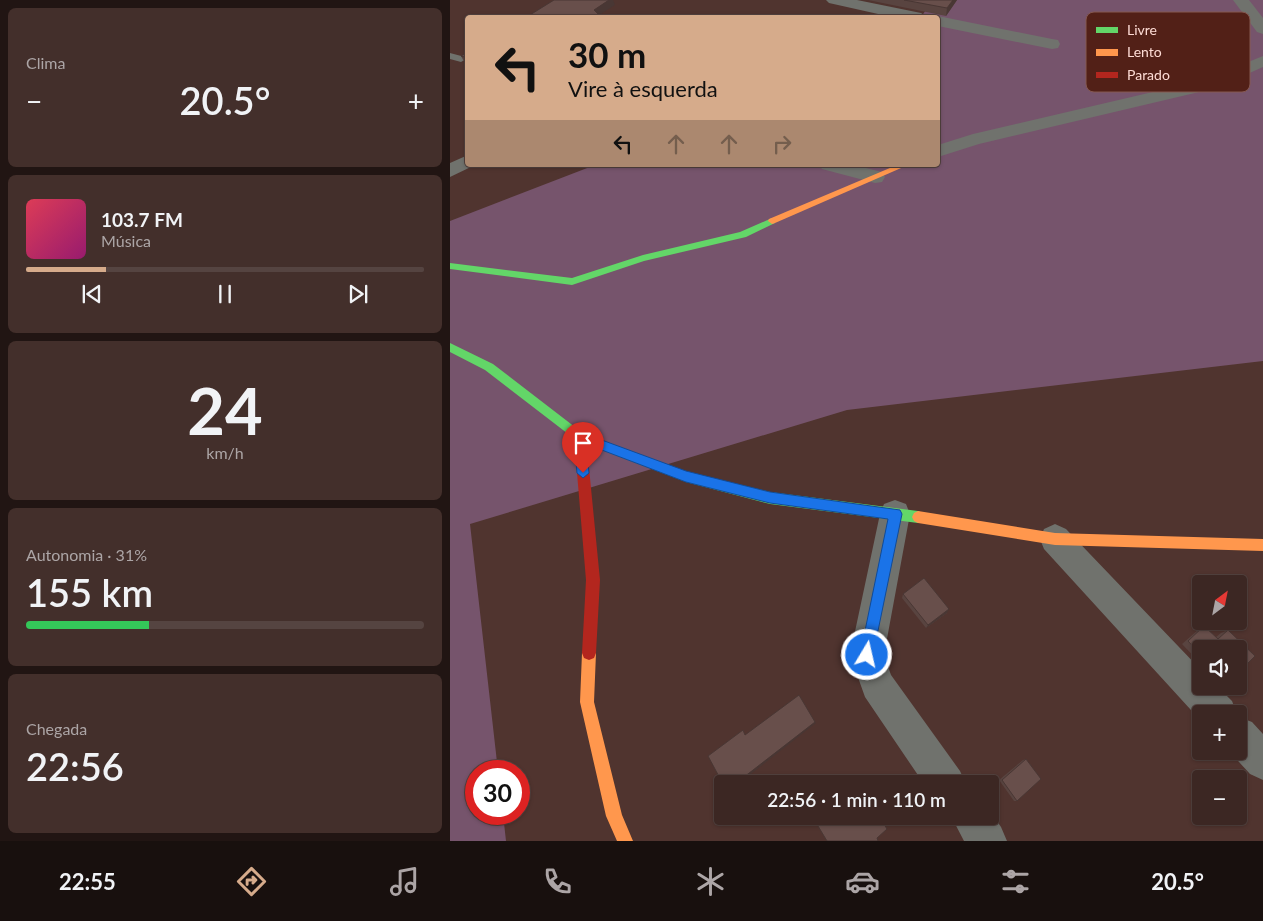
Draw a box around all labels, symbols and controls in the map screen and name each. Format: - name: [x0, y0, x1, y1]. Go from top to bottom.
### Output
- legend: [1086, 12, 1250, 92]
- text: Livre: [1127, 21, 1157, 38]
- text: 30 m: [568, 33, 646, 75]
- icon: left: [485, 35, 550, 100]
- text: Lento: [1127, 43, 1162, 60]
- text: Clima: [26, 53, 65, 72]
- text: Parado: [1127, 66, 1170, 83]
- text: Vire à esquerda: [568, 75, 718, 102]
- text: 20.5°: [180, 77, 270, 123]
- text: −: [26, 84, 42, 118]
- text: +: [408, 84, 424, 118]
- icon: left: [609, 130, 637, 158]
- icon: ahead: [662, 130, 690, 158]
- icon: ahead: [715, 130, 743, 158]
- icon: right: [768, 130, 796, 158]
- text: 103.7 FM: [101, 208, 183, 231]
- text: Música: [101, 231, 151, 250]
- icon: previous: [78, 280, 106, 308]
- icon: pause: [211, 280, 239, 308]
- icon: next: [344, 280, 372, 308]
- text: 24: [187, 371, 263, 449]
- pin: [562, 422, 604, 473]
- icon: arrive: [569, 429, 597, 457]
- text: km/h: [206, 443, 244, 462]
- text: Autonomia · 31%: [26, 545, 147, 564]
- text: 155 km: [26, 569, 153, 615]
- north arrow: [1192, 575, 1248, 630]
- map controls: [1192, 575, 1247, 825]
- position arrow: [840, 628, 892, 680]
- button: sound: [1192, 640, 1247, 695]
- button: +: [1192, 705, 1247, 760]
- text: Chegada: [26, 719, 87, 738]
- text: 22:56: [26, 743, 124, 789]
- speed limit sign: 30: [465, 760, 530, 825]
- button: −: [1192, 770, 1247, 825]
- text: 22:56 · 1 min · 110 m: [767, 788, 946, 811]
- icon: directions: [234, 864, 269, 899]
- icon: music: [387, 864, 422, 899]
- icon: phone: [540, 864, 575, 899]
- icon: climate: [693, 864, 728, 899]
- icon: car: [845, 864, 880, 899]
- icon: filters: [998, 864, 1033, 899]
- text: 22:55: [59, 868, 116, 895]
- text: 20.5°: [1151, 868, 1204, 895]

